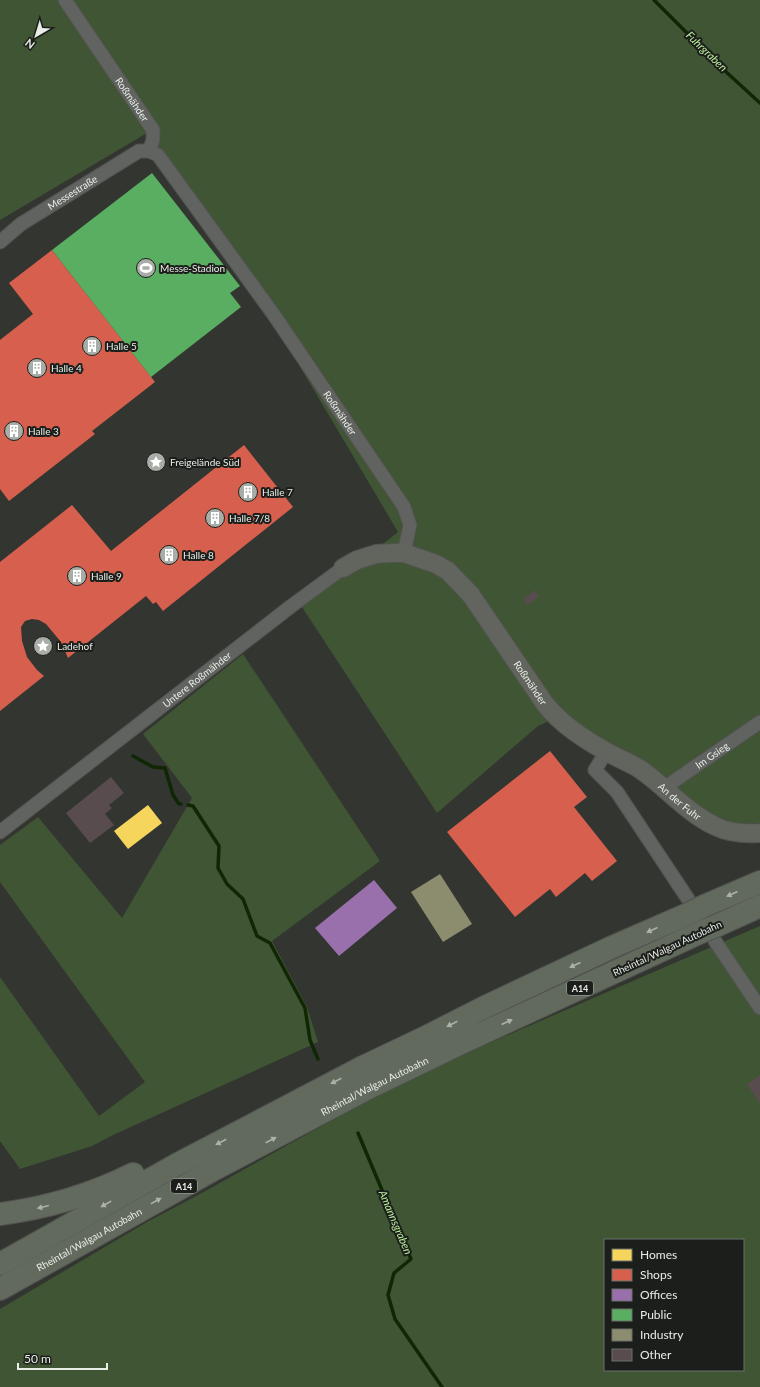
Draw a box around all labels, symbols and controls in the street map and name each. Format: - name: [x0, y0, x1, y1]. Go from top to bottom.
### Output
- north arrow: [16, 16, 56, 56]
- water label: Fuhrgraben: [684, 28, 730, 74]
- text: N: [22, 37, 37, 52]
- street label: Roßmähder: [113, 75, 152, 124]
- street label: Messestraße: [45, 172, 99, 212]
- sports icon: Messe-Stadion: [135, 257, 157, 279]
- place label: Messe-Stadion: [160, 262, 225, 274]
- building icon: Halle 5: [81, 335, 103, 357]
- place label: Halle 5: [106, 340, 137, 352]
- building icon: Halle 4: [26, 357, 48, 379]
- place label: Halle 4: [51, 362, 82, 374]
- street label: Roßmähder: [321, 388, 360, 437]
- building icon: Halle 3: [3, 420, 25, 442]
- place label: Halle 3: [28, 425, 59, 437]
- place icon: Freigelände Süd: [145, 451, 167, 473]
- place label: Freigelände Süd: [170, 456, 240, 468]
- building icon: Halle 7: [237, 481, 259, 503]
- place label: Halle 7: [262, 486, 293, 498]
- building icon: Halle 7/8: [204, 507, 226, 529]
- place label: Halle 7/8: [229, 512, 270, 524]
- building icon: Halle 8: [158, 544, 180, 566]
- place label: Halle 8: [183, 549, 214, 561]
- building icon: Halle 9: [66, 565, 88, 587]
- place label: Halle 9: [91, 570, 122, 582]
- place icon: Ladehof: [32, 635, 54, 657]
- place label: Ladehof: [57, 640, 93, 652]
- street label: Untere Roßmähder: [160, 649, 234, 710]
- street label: Roßmähder: [511, 658, 550, 707]
- street label: Im Gsieg: [693, 739, 731, 771]
- street label: An der Fuhr: [656, 780, 704, 823]
- one-way arrow: [727, 891, 738, 897]
- street label: Rheintal/Walgau Autobahn: [611, 917, 723, 979]
- one-way arrow: [646, 927, 658, 933]
- one-way arrow: [569, 962, 581, 968]
- road number: A14: [567, 981, 593, 995]
- one-way arrow: [502, 1019, 513, 1025]
- one-way arrow: [447, 1021, 458, 1027]
- street label: Rheintal/Walgau Autobahn: [319, 1054, 430, 1118]
- one-way arrow: [330, 1078, 342, 1084]
- one-way arrow: [265, 1136, 276, 1143]
- one-way arrow: [215, 1138, 226, 1145]
- road number: A14: [171, 1179, 197, 1193]
- water label: Amannsgraben: [376, 1187, 415, 1256]
- one-way arrow: [150, 1198, 162, 1204]
- one-way arrow: [100, 1201, 112, 1208]
- one-way arrow: [37, 1204, 50, 1210]
- street label: Rheintal/Walgau Autobahn: [34, 1205, 144, 1273]
- legend: [604, 1239, 744, 1371]
- text: Homes: [640, 1247, 677, 1262]
- text: Shops: [640, 1267, 672, 1282]
- text: Offices: [640, 1287, 677, 1302]
- text: Public: [640, 1307, 672, 1322]
- text: Industry: [640, 1327, 684, 1342]
- scale bar: [18, 1345, 107, 1371]
- text: Other: [640, 1347, 672, 1362]
- text: 50 m: [24, 1351, 51, 1366]

